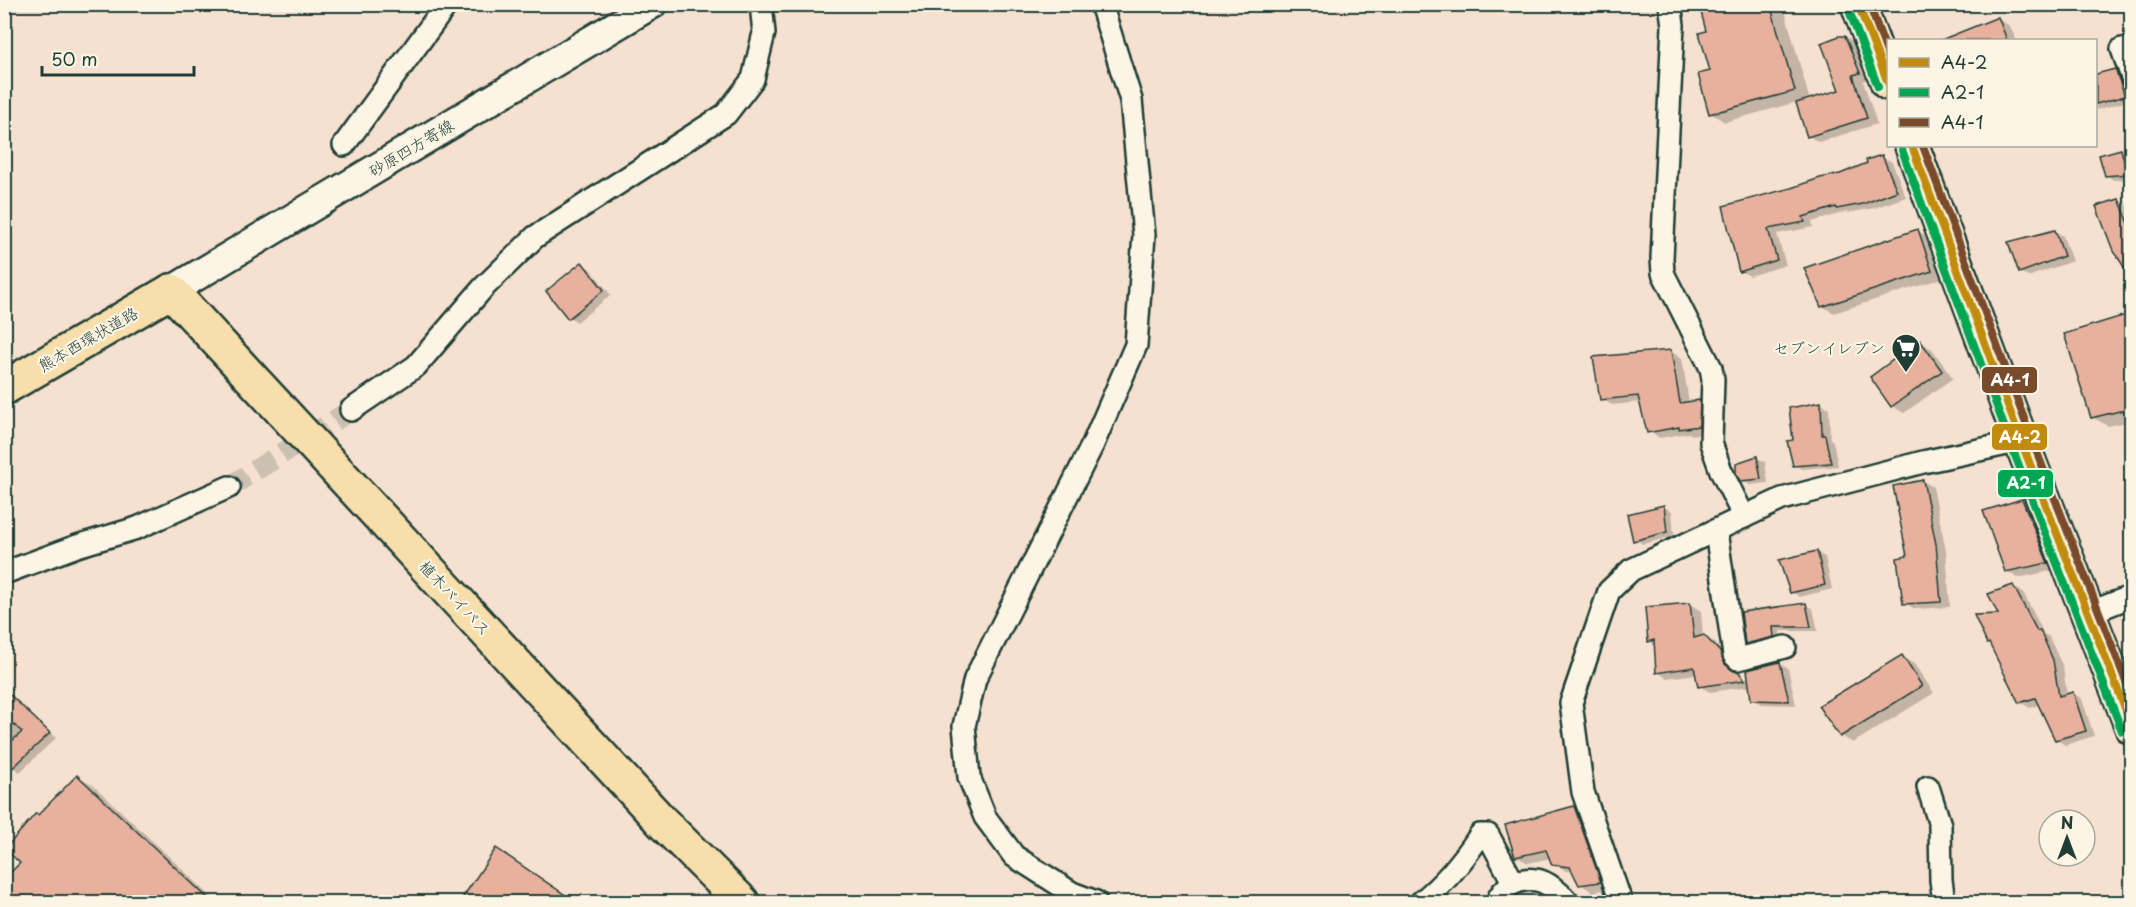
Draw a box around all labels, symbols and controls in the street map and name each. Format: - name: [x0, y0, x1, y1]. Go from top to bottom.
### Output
- scale bar: [42, 39, 194, 77]
- legend: [1887, 39, 2097, 147]
- text: 50 m: [51, 45, 98, 72]
- text: A4-2: [1941, 48, 1988, 75]
- text: A2-1: [1941, 78, 1984, 105]
- text: A4-1: [1941, 108, 1983, 135]
- street label: 砂原四方寄線: [363, 112, 458, 182]
- street label: 熊本西環状道路: [33, 300, 142, 377]
- supermarket icon: セブンイレブン: [1890, 332, 1922, 374]
- place label: セブンイレブン: [1773, 335, 1885, 359]
- line badge: A4-1: [1981, 366, 2038, 394]
- text: A4-1: [1991, 367, 2030, 391]
- line badge: A4-2: [1991, 423, 2048, 451]
- text: A4-2: [1999, 424, 2041, 448]
- line badge: A2-1: [1997, 469, 2054, 498]
- text: A2-1: [2007, 470, 2046, 494]
- street label: 植木バイパス: [414, 554, 497, 640]
- north arrow: [2037, 808, 2097, 868]
- text: N: [2061, 810, 2073, 834]

